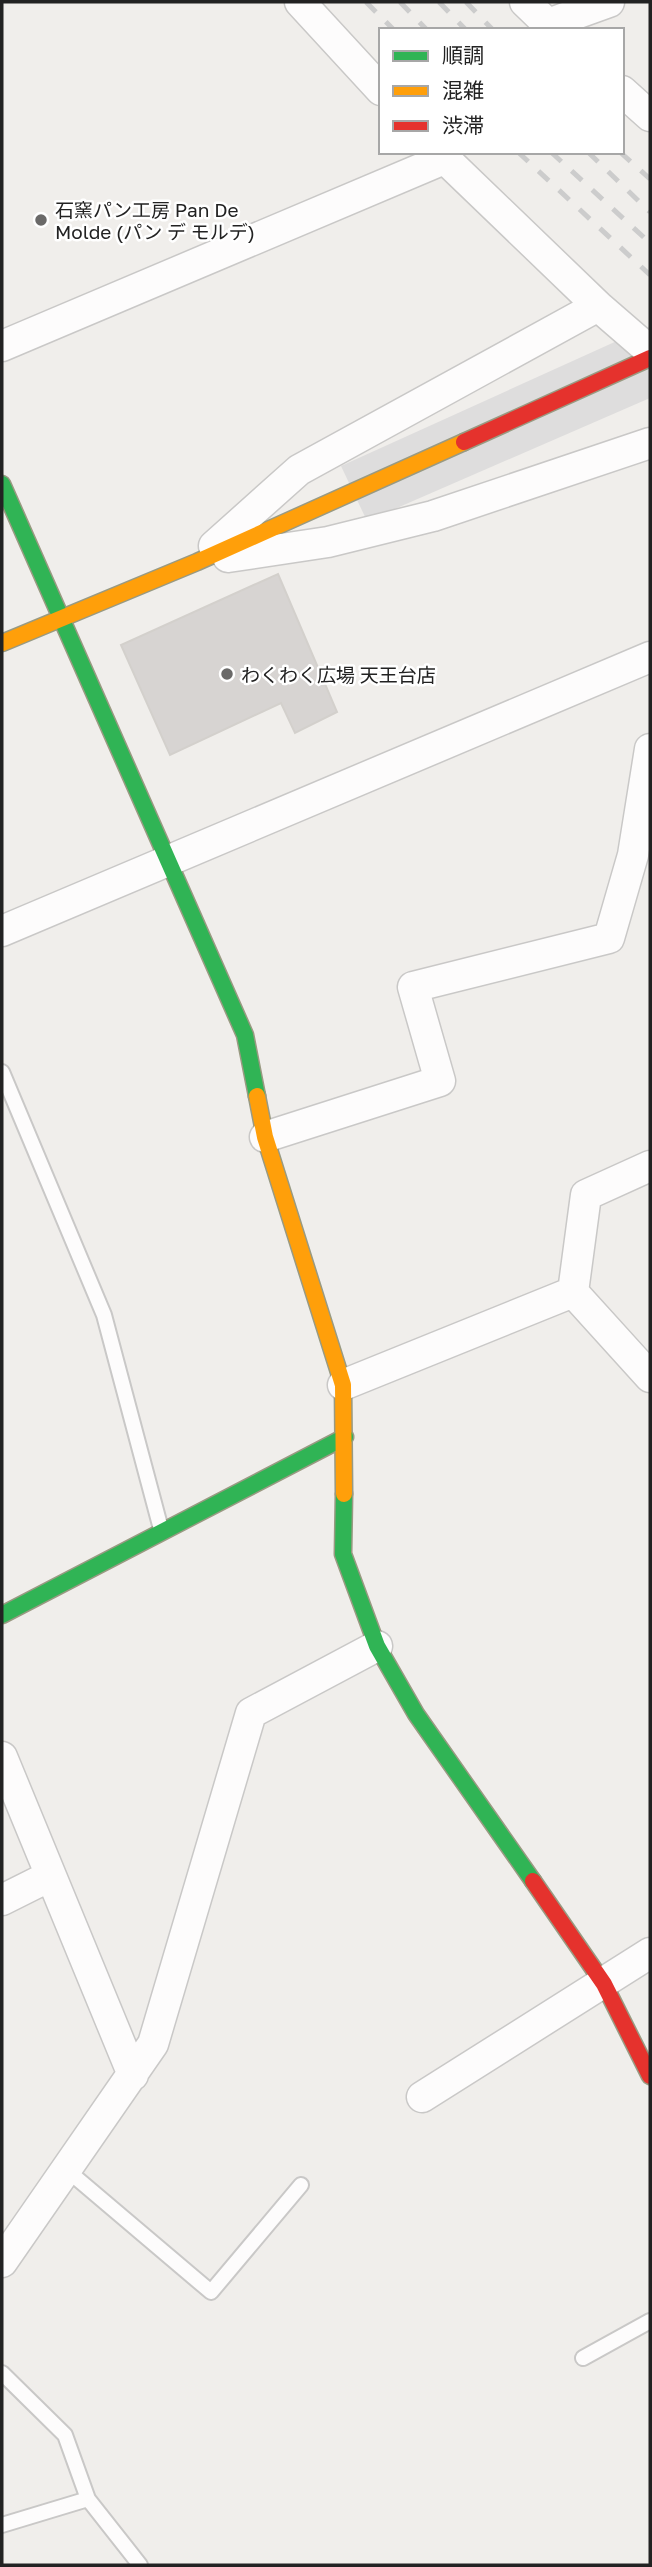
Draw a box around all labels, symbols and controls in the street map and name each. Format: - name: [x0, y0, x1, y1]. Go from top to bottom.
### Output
- legend: [379, 28, 624, 154]
- text: 順調: [442, 42, 484, 68]
- text: 混雑: [442, 77, 484, 103]
- text: 渋滞: [442, 112, 484, 138]
- place label: 石窯パン工房 Pan De Molde (パン デ モルデ): [55, 198, 255, 243]
- marker: 石窯パン工房 Pan De Molde (パン デ モルデ): [33, 212, 49, 228]
- place label: わくわく広場 天王台店: [241, 663, 436, 686]
- marker: わくわく広場 天王台店: [219, 666, 235, 682]

